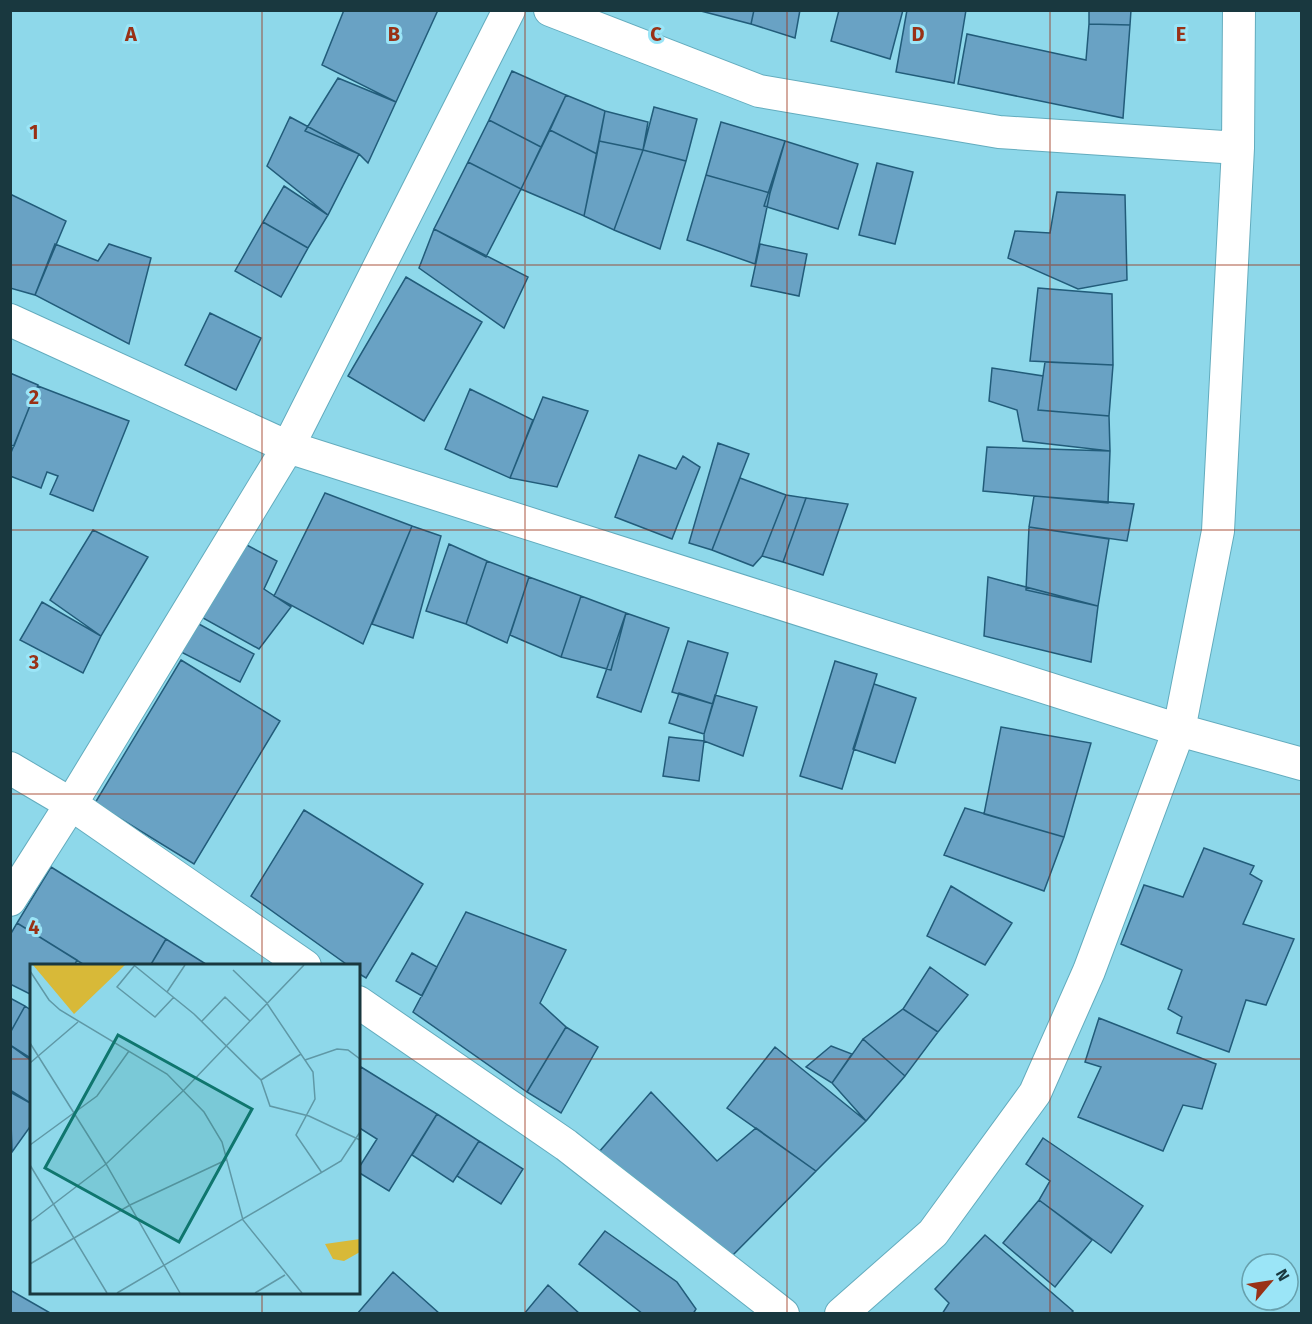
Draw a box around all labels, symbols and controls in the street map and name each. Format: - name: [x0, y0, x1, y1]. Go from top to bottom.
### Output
- text: A: [124, 22, 138, 46]
- text: B: [388, 22, 400, 46]
- text: C: [650, 22, 662, 46]
- text: D: [911, 22, 925, 46]
- text: E: [1176, 22, 1186, 46]
- text: 1: [29, 120, 39, 144]
- text: 2: [29, 385, 39, 409]
- text: 3: [28, 650, 39, 674]
- text: 4: [28, 915, 40, 939]
- inset map: [30, 964, 360, 1294]
- north arrow: [1240, 1252, 1300, 1312]
- text: N: [1272, 1266, 1294, 1284]

